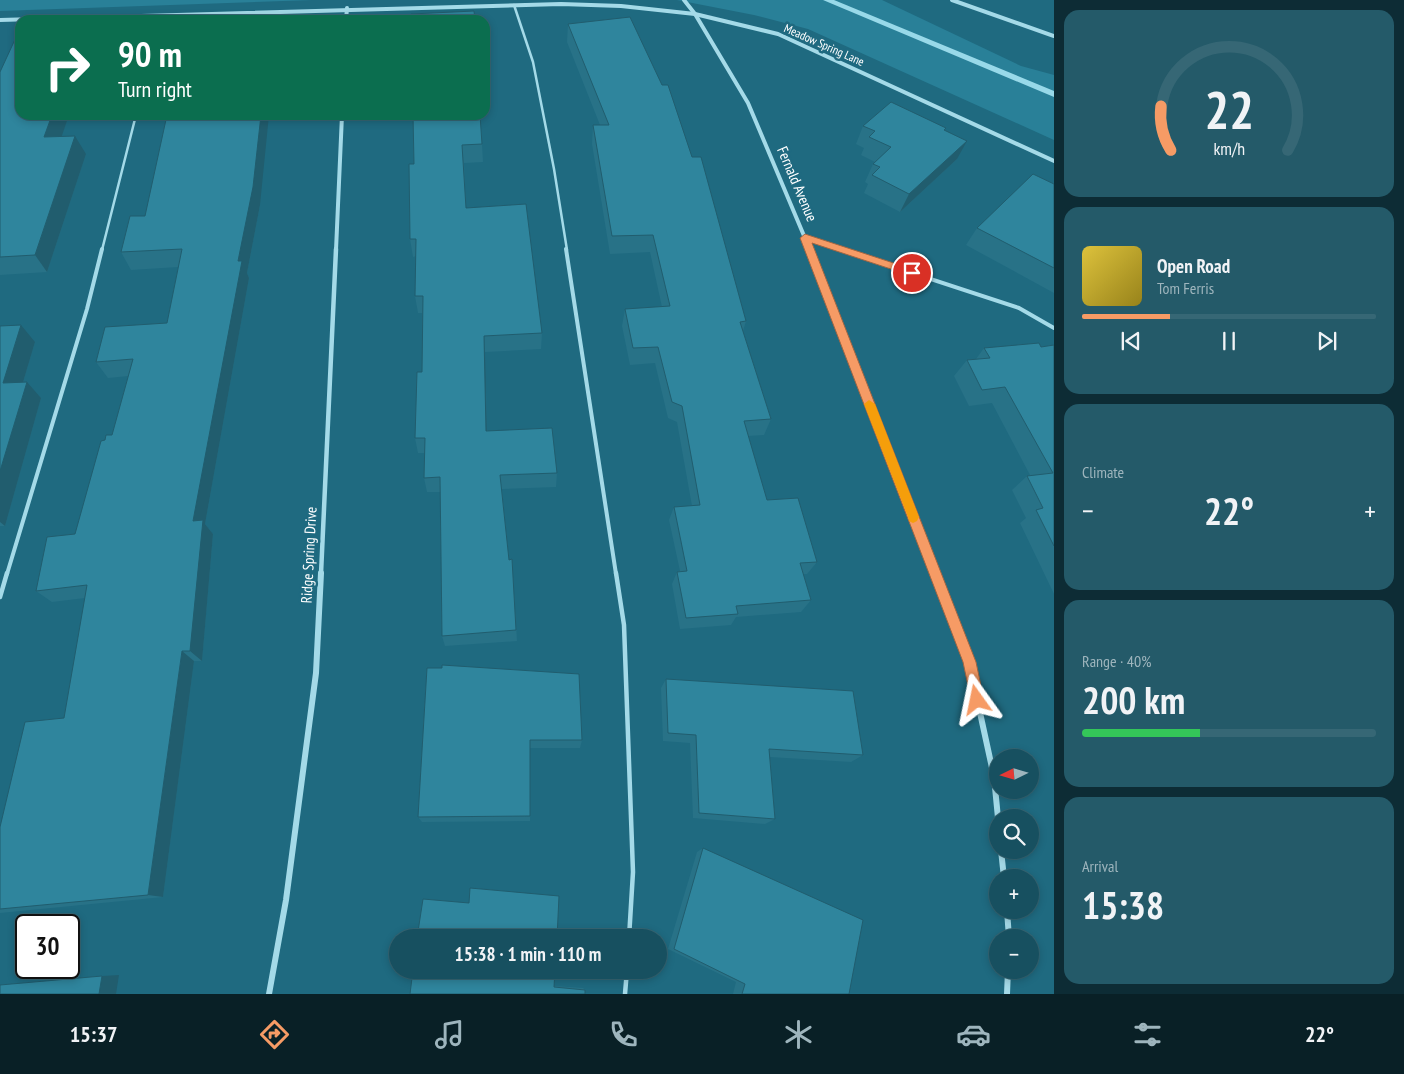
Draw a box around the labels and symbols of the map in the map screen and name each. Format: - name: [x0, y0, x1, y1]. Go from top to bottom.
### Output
- street label: Meadow Spring Lane: [782, 20, 867, 69]
- street label: Fernald Avenue: [773, 143, 822, 224]
- pin: [891, 252, 933, 294]
- street label: Ridge Spring Drive: [296, 506, 321, 604]
- position arrow: [950, 673, 1002, 725]
- north arrow: [989, 749, 1039, 799]
- speed limit sign: 30: [15, 914, 80, 979]

